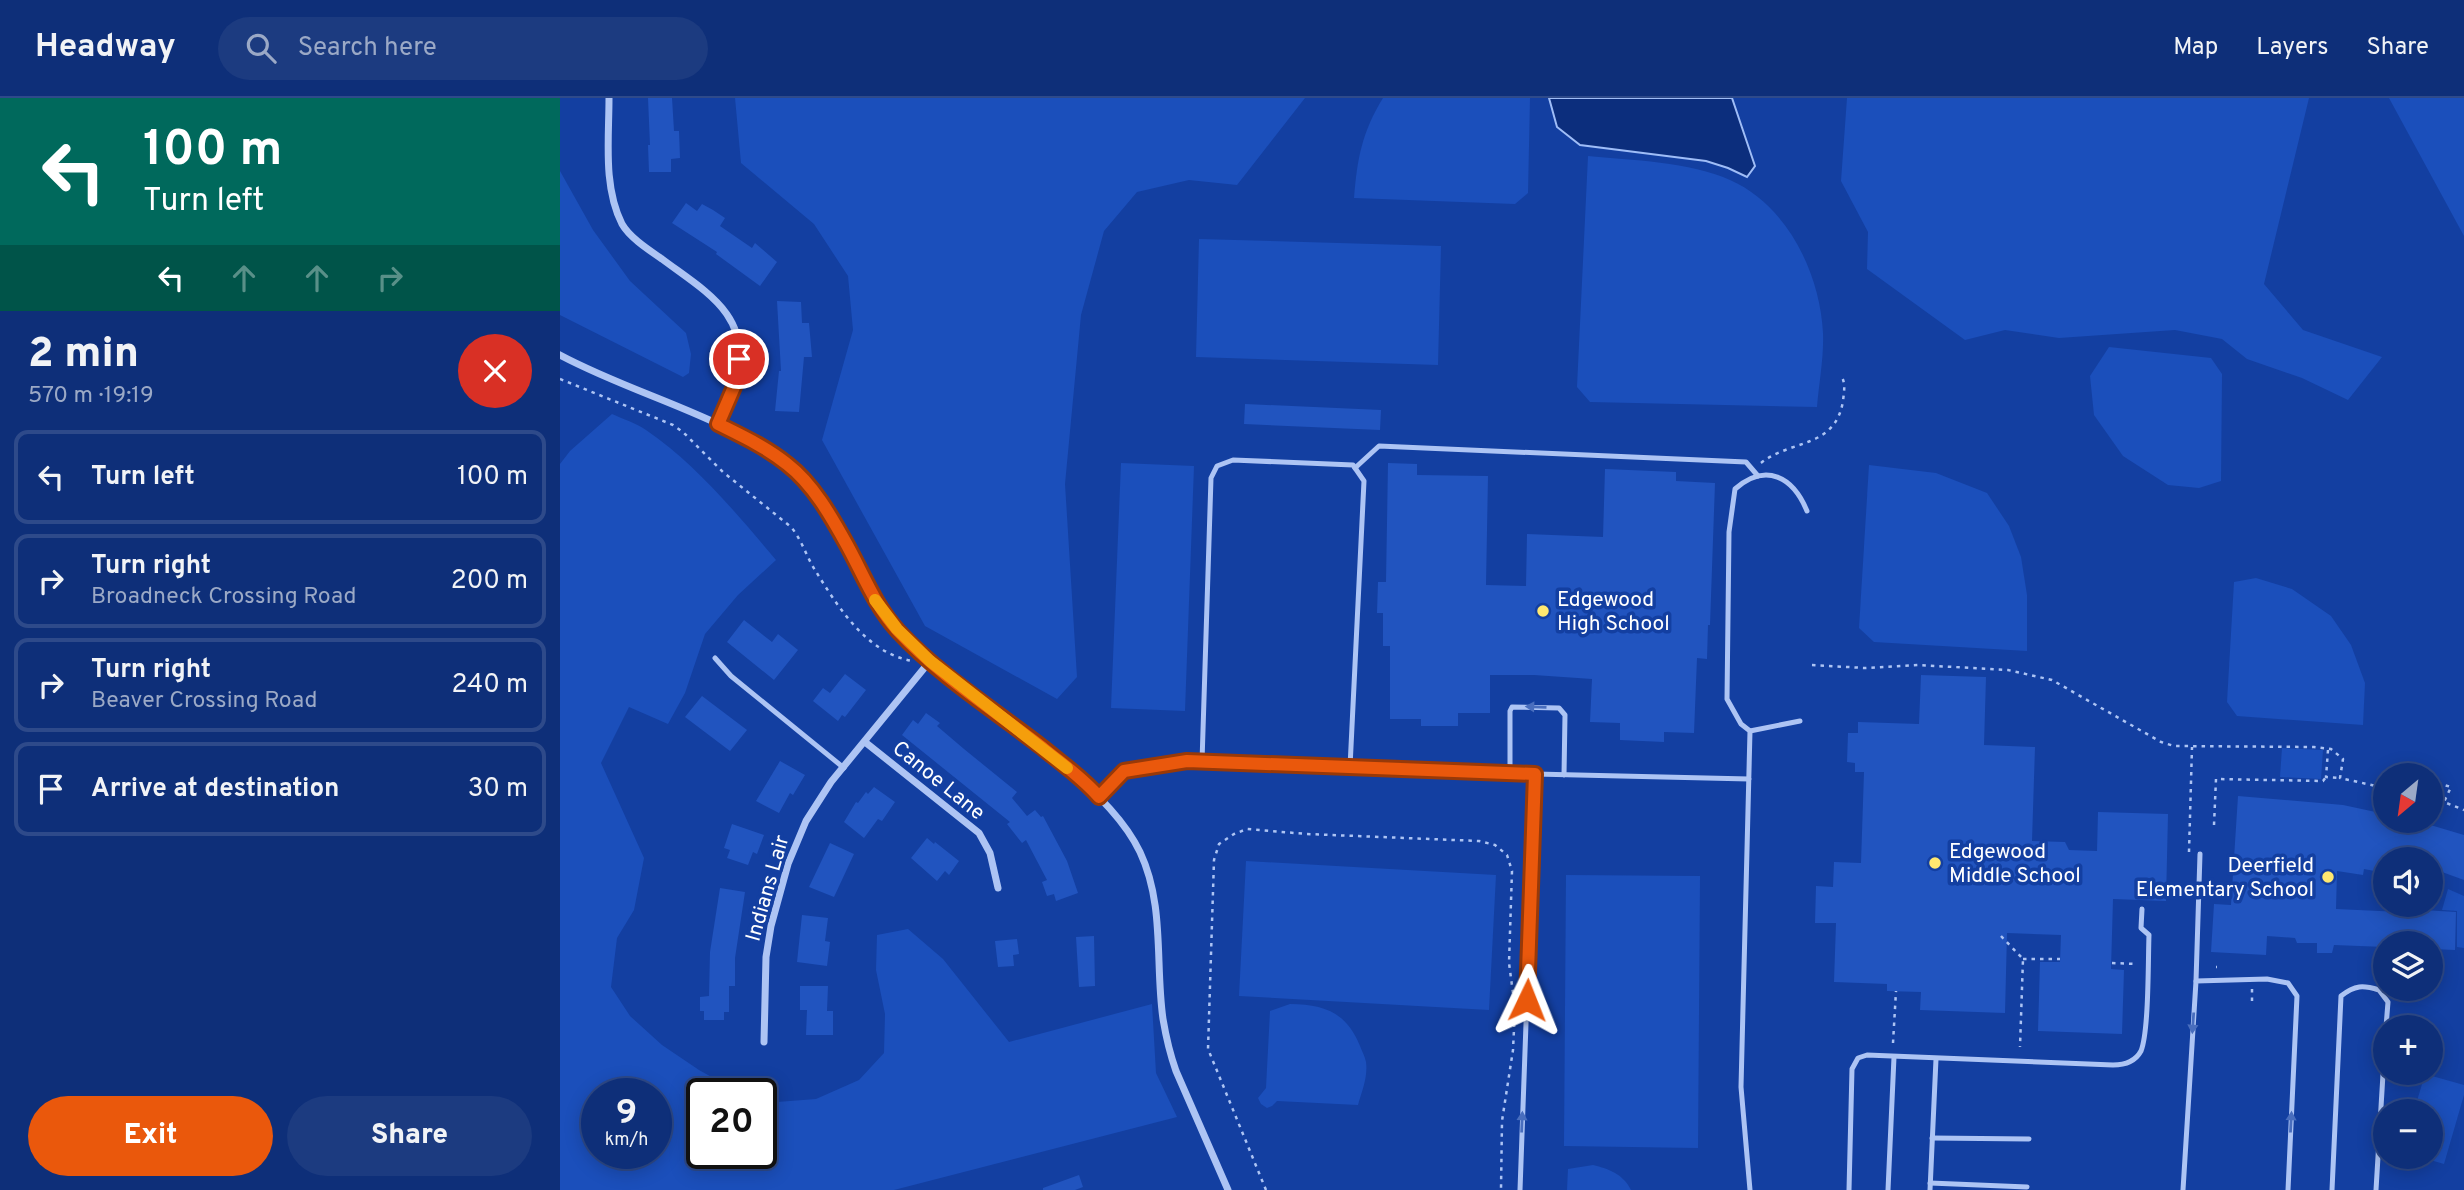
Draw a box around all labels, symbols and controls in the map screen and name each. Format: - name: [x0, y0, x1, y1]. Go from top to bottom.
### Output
- search box: [218, 17, 708, 80]
- text: Headway: [35, 27, 176, 69]
- icon: search: [242, 29, 280, 67]
- text: Search here: [298, 32, 437, 65]
- text: Map: [2173, 33, 2218, 63]
- text: Layers: [2256, 33, 2328, 63]
- text: Share: [2366, 33, 2429, 63]
- text: 100 m: [143, 121, 282, 183]
- icon: left: [28, 126, 119, 217]
- text: Turn left: [143, 182, 264, 222]
- icon: left: [152, 259, 190, 297]
- icon: ahead: [225, 259, 263, 297]
- icon: ahead: [298, 259, 336, 297]
- icon: right: [371, 259, 409, 297]
- text: 2 min: [28, 329, 139, 382]
- pin: [709, 329, 769, 389]
- button: close: [458, 334, 532, 408]
- icon: arrive: [720, 340, 758, 378]
- text: 570 m · 19:19: [28, 382, 154, 411]
- icon: left: [32, 458, 70, 496]
- text: Turn left: [91, 461, 195, 494]
- text: 100 m: [457, 461, 528, 494]
- text: Turn right: [91, 550, 211, 583]
- icon: right: [32, 562, 70, 600]
- text: 200 m: [451, 565, 528, 598]
- text: Broadneck Crossing Road: [91, 583, 356, 612]
- place label: Edgewood High School: [1557, 587, 1670, 638]
- marker: Edgewood High School: [1535, 603, 1551, 619]
- text: Turn right: [91, 654, 211, 687]
- icon: right: [32, 666, 70, 704]
- text: 240 m: [451, 669, 528, 702]
- text: Beaver Crossing Road: [91, 687, 317, 716]
- one-way arrow: [1525, 702, 1547, 713]
- street label: Canoe Lane: [886, 735, 990, 827]
- north arrow: [2373, 763, 2443, 833]
- map controls: [2373, 763, 2443, 1169]
- icon: arrive: [32, 770, 70, 808]
- text: Arrive at destination: [91, 773, 339, 806]
- text: 30 m: [468, 773, 528, 806]
- street label: Indians Lair: [740, 832, 796, 945]
- place label: Edgewood Middle School: [1949, 839, 2081, 890]
- button: sound: [2373, 847, 2443, 917]
- place label: Deerfield Elementary School: [2136, 853, 2314, 904]
- marker: Edgewood Middle School: [1927, 855, 1943, 871]
- marker: Deerfield Elementary School: [2320, 869, 2336, 885]
- button: layers: [2373, 931, 2443, 1001]
- position arrow: [1490, 963, 1564, 1037]
- one-way arrow: [2187, 1013, 2198, 1035]
- button: +: [2373, 1015, 2443, 1085]
- speed limit sign: 20: [686, 1078, 777, 1169]
- text: 9: [616, 1092, 637, 1136]
- button: Exit: [28, 1096, 273, 1176]
- button: Share: [287, 1096, 532, 1176]
- button: −: [2373, 1099, 2443, 1169]
- one-way arrow: [1517, 1111, 1528, 1133]
- one-way arrow: [2286, 1111, 2297, 1133]
- text: km/h: [605, 1129, 648, 1152]

